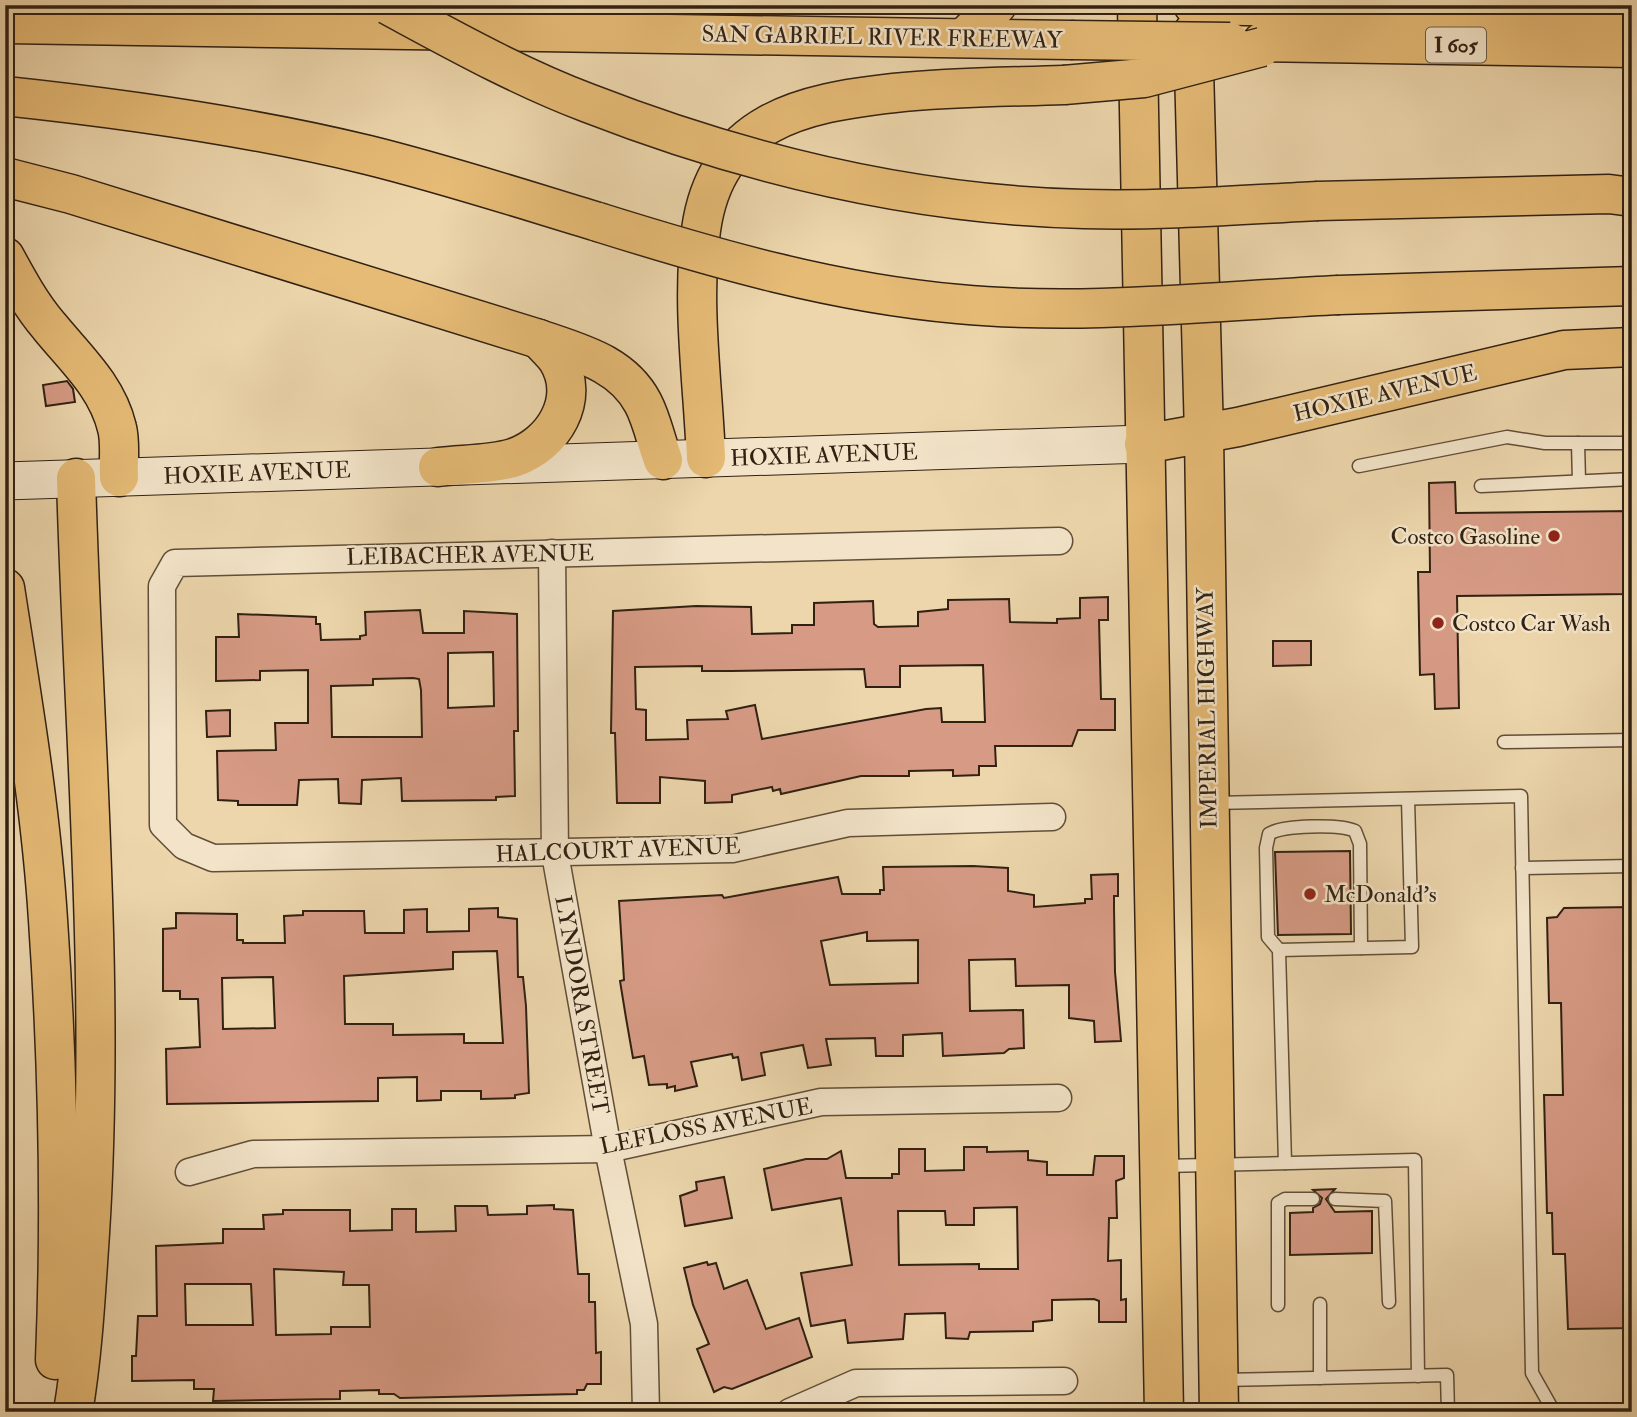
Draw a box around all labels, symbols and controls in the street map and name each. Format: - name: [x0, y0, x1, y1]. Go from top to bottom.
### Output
- street label: SAN GABRIEL RIVER FREEWAY: [701, 19, 1064, 55]
- road number: I 605: [1426, 28, 1486, 62]
- street label: HOXIE AVENUE: [1290, 358, 1480, 428]
- street label: HOXIE AVENUE: [730, 437, 918, 473]
- street label: HOXIE AVENUE: [163, 455, 351, 491]
- place label: Costco Gasoline: [1391, 522, 1540, 551]
- marker: Costco Gasoline: [1546, 528, 1562, 544]
- street label: LEIBACHER AVENUE: [346, 538, 594, 572]
- street label: IMPERIAL HIGHWAY: [1190, 586, 1224, 829]
- place label: Costco Car Wash: [1452, 609, 1611, 638]
- marker: Costco Car Wash: [1430, 615, 1446, 631]
- street label: HALCOURT AVENUE: [495, 831, 741, 869]
- place label: McDonald's: [1324, 880, 1437, 909]
- marker: McDonald's: [1302, 886, 1318, 902]
- street label: LYNDORA STREET: [548, 893, 616, 1117]
- street label: LEFLOSS AVENUE: [597, 1091, 815, 1161]

